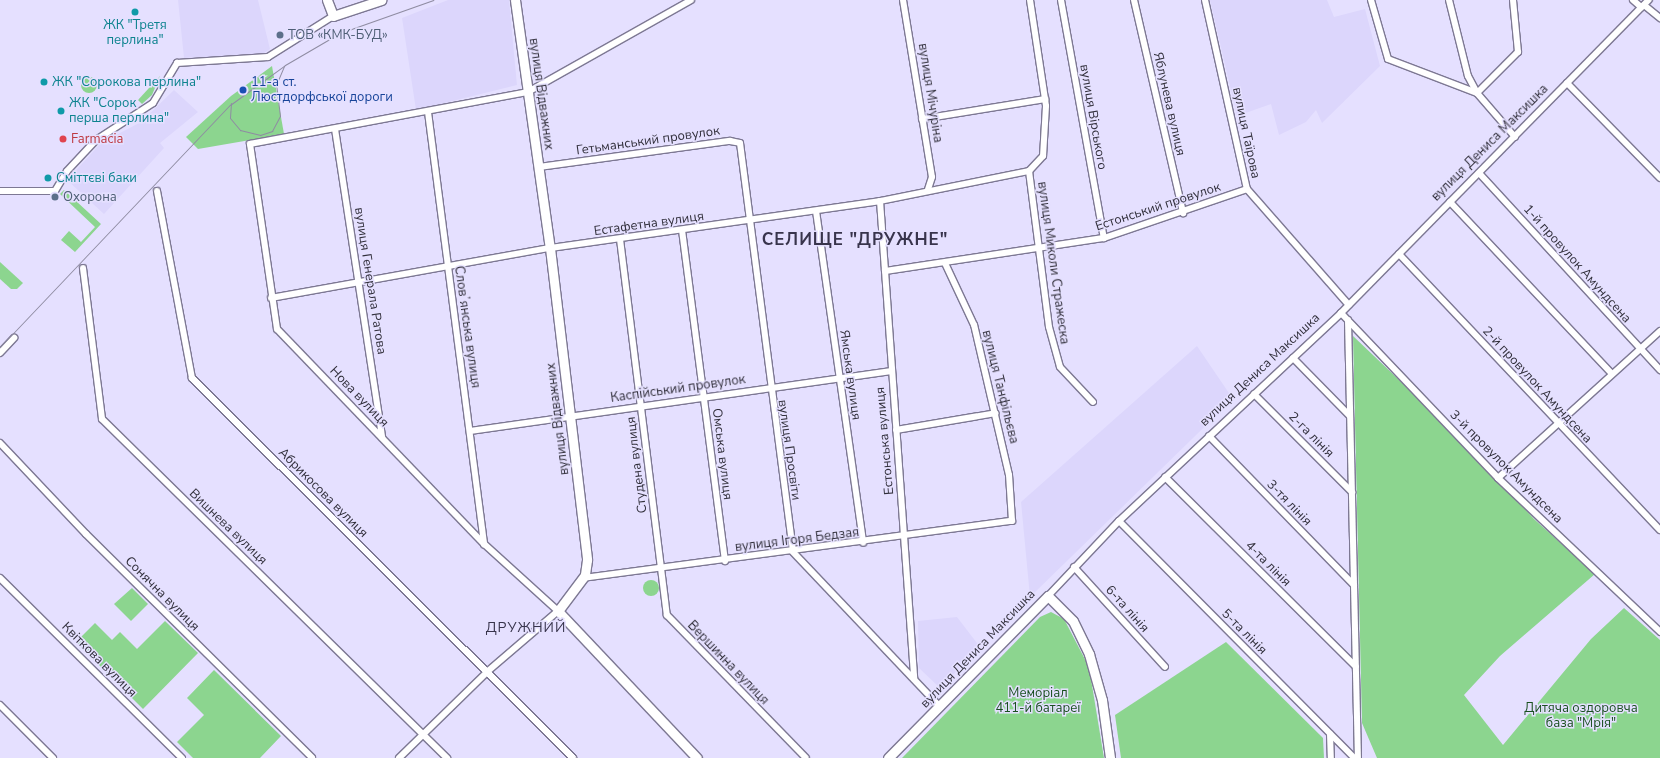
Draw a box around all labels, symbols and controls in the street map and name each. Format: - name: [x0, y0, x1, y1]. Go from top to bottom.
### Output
- marker: ЖК "Третя перлина": [130, 7, 140, 17]
- place label: ЖК "Третя перлина": [103, 18, 167, 49]
- place label: ТОВ «КМК-БУД»: [288, 27, 388, 43]
- marker: ТОВ «КМК-БУД»: [275, 30, 285, 40]
- street label: вулиця Відважних: [525, 37, 557, 151]
- street label: вулиця Мічуріна: [914, 42, 946, 144]
- street label: Яблунева вулиця: [1150, 51, 1188, 157]
- street label: вулиця Вірського: [1076, 63, 1110, 171]
- place label: ЖК "Сорокова перлина": [52, 74, 201, 90]
- place label: 11-а ст. Люстдорфської дороги: [251, 75, 393, 106]
- marker: ЖК "Сорокова перлина": [39, 77, 49, 87]
- street label: вулиця Дениса Максишка: [1428, 81, 1552, 205]
- marker: 11-а ст. Люстдорфської дороги: [238, 85, 248, 95]
- street label: вулиця Таїрова: [1229, 86, 1263, 180]
- place label: ЖК "Сорок перша перлина": [69, 96, 169, 127]
- marker: ЖК "Сорок перша перлина": [56, 106, 66, 116]
- street label: Гетьманський провулок: [575, 123, 721, 159]
- place label: Farmacia: [71, 131, 123, 147]
- marker: Farmacia: [58, 134, 68, 144]
- place label: Сміттєві баки: [56, 170, 137, 186]
- marker: Сміттєві баки: [43, 173, 53, 183]
- street label: Естонський провулок: [1093, 179, 1223, 235]
- street label: вулиця Миколи Стражеска: [1034, 181, 1072, 345]
- place label: Охорона: [63, 189, 117, 205]
- marker: Охорона: [50, 192, 60, 202]
- street label: 1-й провулок Амундсена: [1520, 202, 1634, 326]
- street label: вулиця Генерала Ратова: [351, 206, 389, 356]
- street label: Естафетна вулиця: [593, 209, 705, 239]
- district label: СЕЛИЩЕ "ДРУЖНЕ": [762, 230, 948, 250]
- street label: Словʼянська вулиця: [451, 265, 483, 389]
- street label: вулиця Дениса Максишка: [1197, 310, 1323, 430]
- street label: 2-й провулок Амундсена: [1479, 324, 1595, 446]
- street label: Ямська вулиця: [836, 329, 864, 421]
- street label: вулиця Танфільєва: [978, 329, 1022, 445]
- street label: вулиця Відважних: [543, 362, 573, 476]
- street label: Нова вулиця: [326, 363, 392, 431]
- street label: Каспійський провулок: [609, 372, 747, 406]
- street label: Естонська вулиця: [873, 386, 897, 496]
- street label: вулиця Просвіти: [774, 399, 804, 501]
- street label: Омська вулиця: [709, 407, 735, 501]
- street label: 3-й провулок Амундсена: [1446, 407, 1566, 527]
- street label: 2-га лінія: [1285, 409, 1337, 461]
- street label: Студена вулиця: [623, 416, 651, 514]
- street label: Абрикосова вулиця: [275, 445, 371, 541]
- street label: 3-тя лінія: [1263, 477, 1315, 529]
- street label: Вишнева вулиця: [186, 486, 270, 568]
- street label: вулиця Ігоря Бедзая: [734, 525, 860, 555]
- street label: 4-та лінія: [1242, 538, 1294, 590]
- street label: Сонячна вулиця: [121, 553, 203, 635]
- street label: 6-та лінія: [1102, 582, 1152, 636]
- street label: вулиця Дениса Максишка: [917, 587, 1039, 711]
- street label: 5-та лінія: [1218, 606, 1270, 658]
- street label: Вершинна вулиця: [684, 618, 772, 708]
- street label: Квіткова вулиця: [58, 619, 140, 701]
- district label: ДРУЖНИЙ: [486, 620, 566, 636]
- park label: Меморіал 411-й батареї: [996, 686, 1080, 717]
- park label: Дитяча оздоровча база "Мрія": [1524, 701, 1638, 732]

